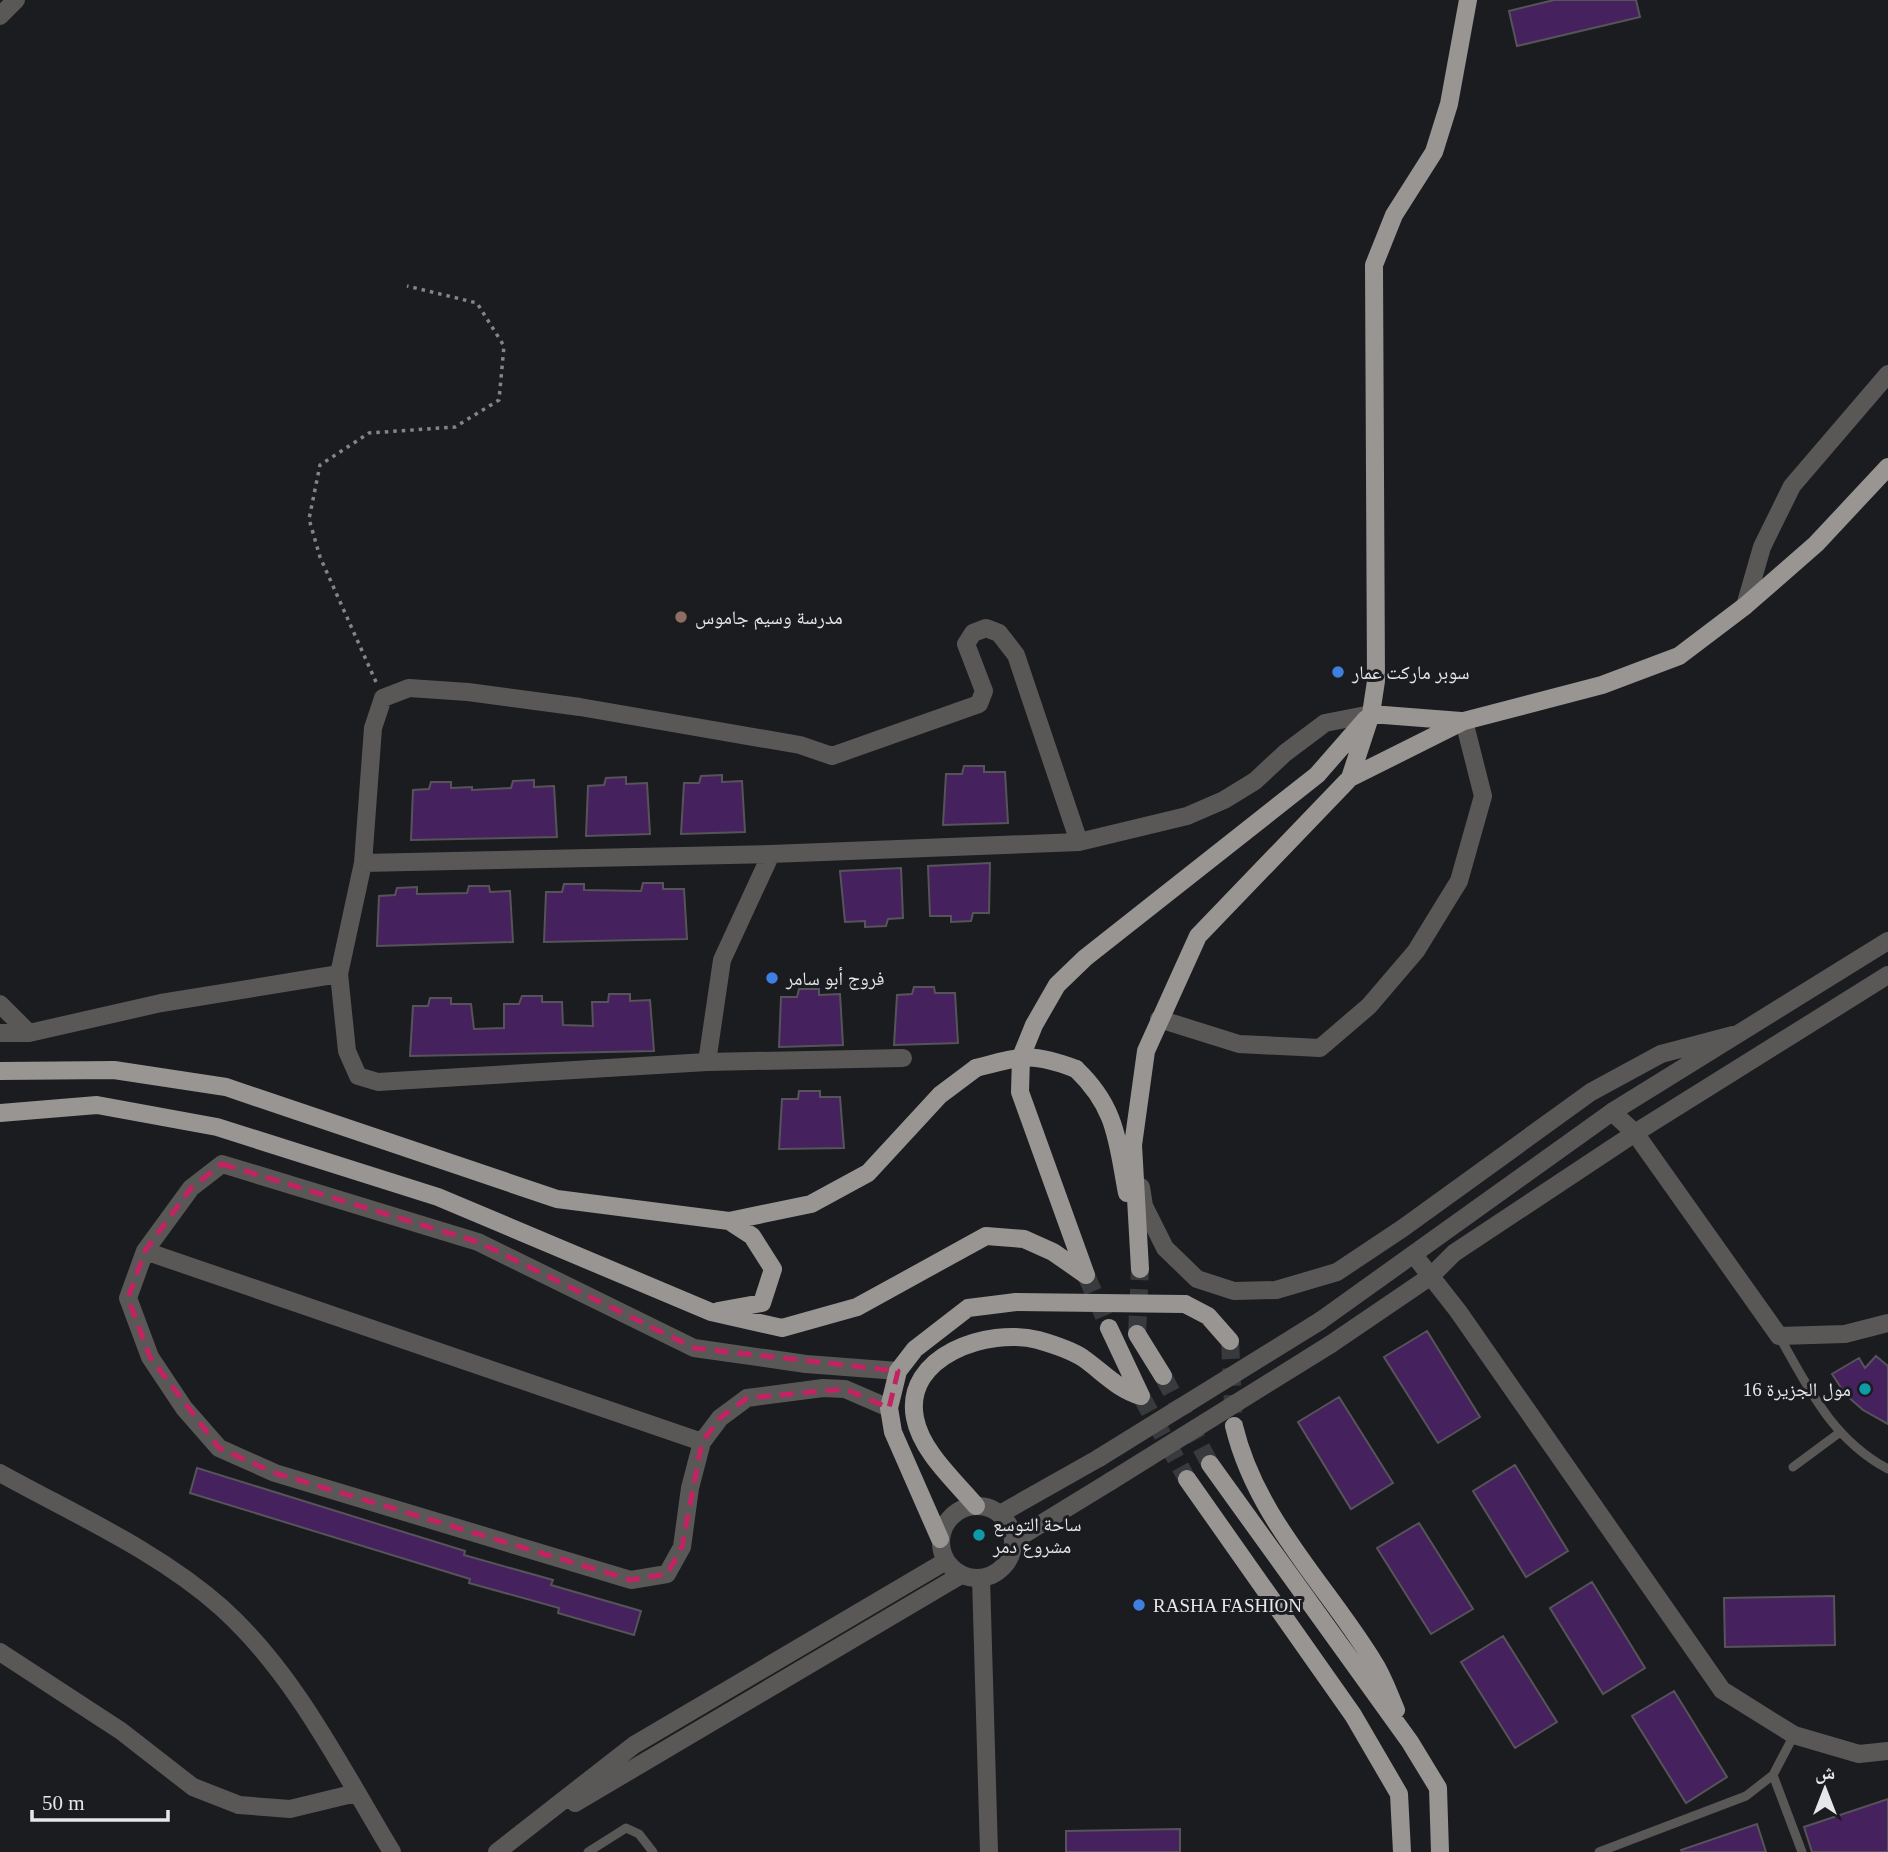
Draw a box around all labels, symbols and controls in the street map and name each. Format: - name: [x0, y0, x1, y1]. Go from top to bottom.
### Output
- place label: مدرسة وسيم جاموس: [695, 607, 843, 630]
- marker: مدرسة وسيم جاموس: [673, 609, 689, 625]
- place label: سوبر ماركت عمار: [1351, 662, 1470, 684]
- marker: سوبر ماركت عمار: [1330, 664, 1346, 680]
- place label: فروج أبو سامر: [785, 967, 884, 990]
- marker: فروج أبو سامر: [764, 970, 780, 986]
- place label: مول الجزيرة 16: [1743, 1379, 1851, 1401]
- marker: مول الجزيرة 16: [1857, 1381, 1873, 1397]
- place label: ساحة التوسع مشروع دمر: [992, 1514, 1082, 1558]
- marker: ساحة التوسع مشروع دمر: [971, 1527, 987, 1543]
- place label: RASHA FASHION: [1153, 1595, 1302, 1616]
- marker: RASHA FASHION: [1131, 1597, 1147, 1613]
- north arrow: [1790, 1754, 1860, 1824]
- text: ش: [1815, 1762, 1835, 1784]
- scale bar: [32, 1778, 168, 1822]
- text: 50 m: [42, 1791, 85, 1815]

